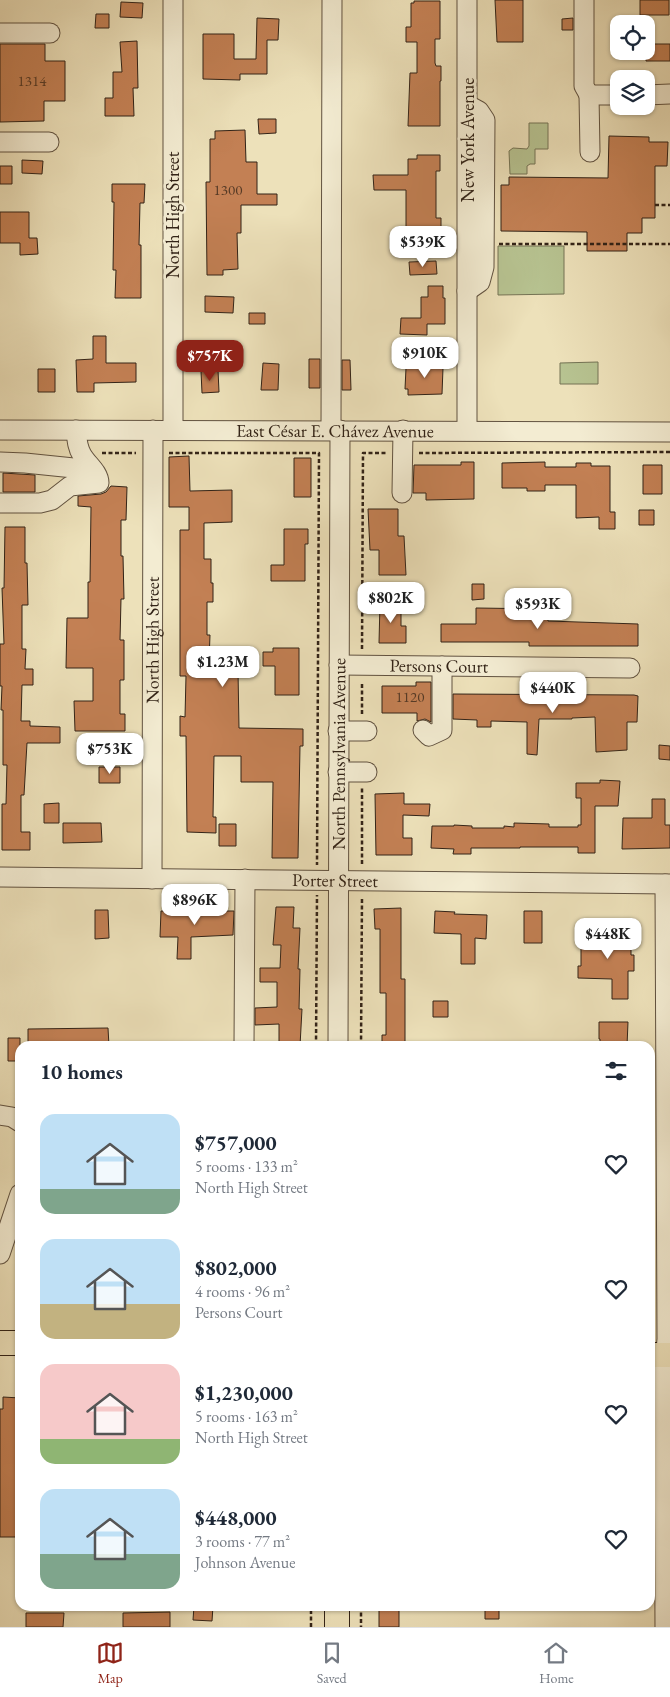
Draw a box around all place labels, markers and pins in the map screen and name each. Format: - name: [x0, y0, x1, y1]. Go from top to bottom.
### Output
- pin: $539K: [388, 226, 458, 268]
- pin: $910K: [390, 336, 460, 379]
- pin: $757K: [175, 340, 245, 382]
- pin: $802K: [356, 582, 426, 624]
- pin: $593K: [503, 588, 573, 630]
- pin: $1.23M: [182, 646, 264, 688]
- pin: $440K: [518, 672, 588, 714]
- pin: $753K: [75, 732, 145, 775]
- pin: $896K: [160, 884, 230, 926]
- pin: $448K: [573, 918, 643, 960]

